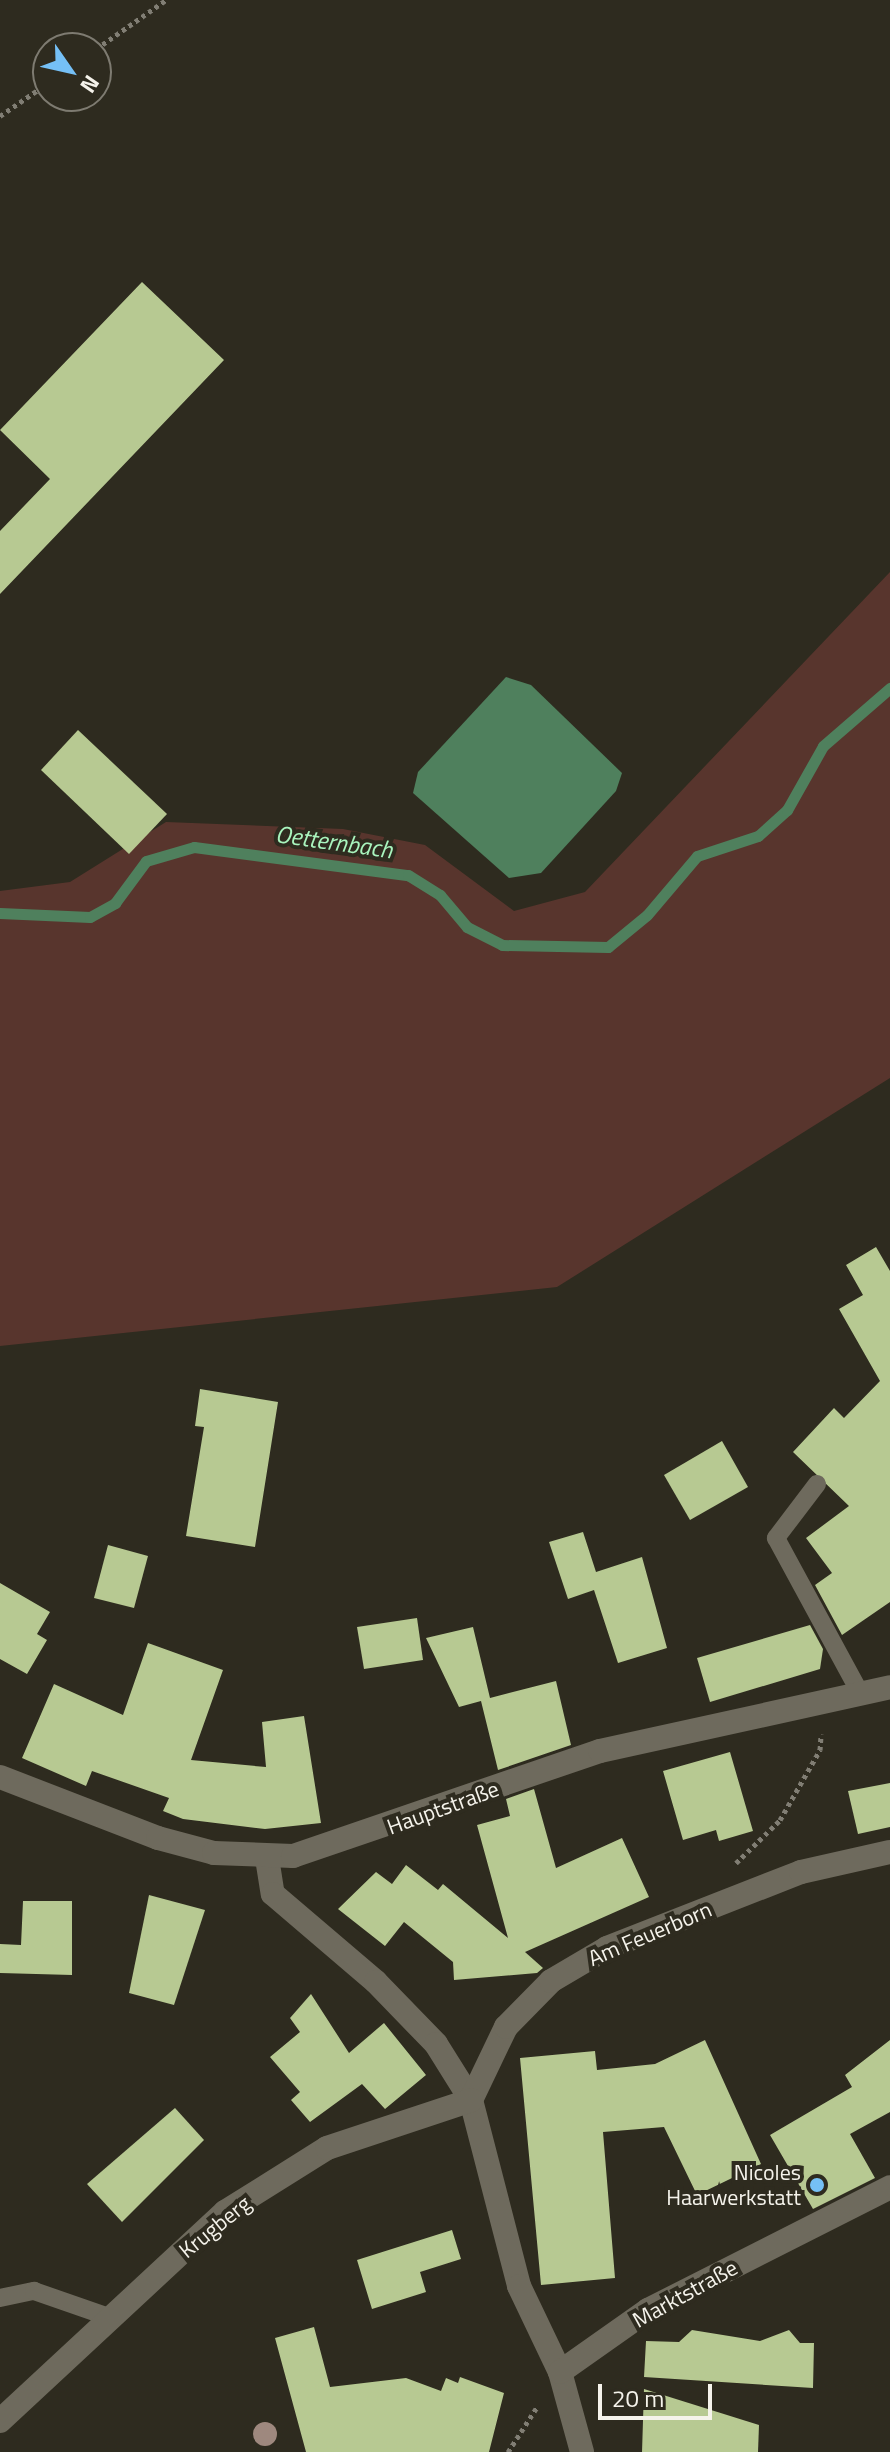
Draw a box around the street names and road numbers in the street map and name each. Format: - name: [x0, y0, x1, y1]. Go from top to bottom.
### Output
- street label: Hauptstraße: [383, 1776, 503, 1840]
- street label: Am Feuerborn: [584, 1896, 716, 1972]
- street label: Krugberg: [174, 2190, 256, 2264]
- street label: Marktstraße: [628, 2254, 742, 2334]

